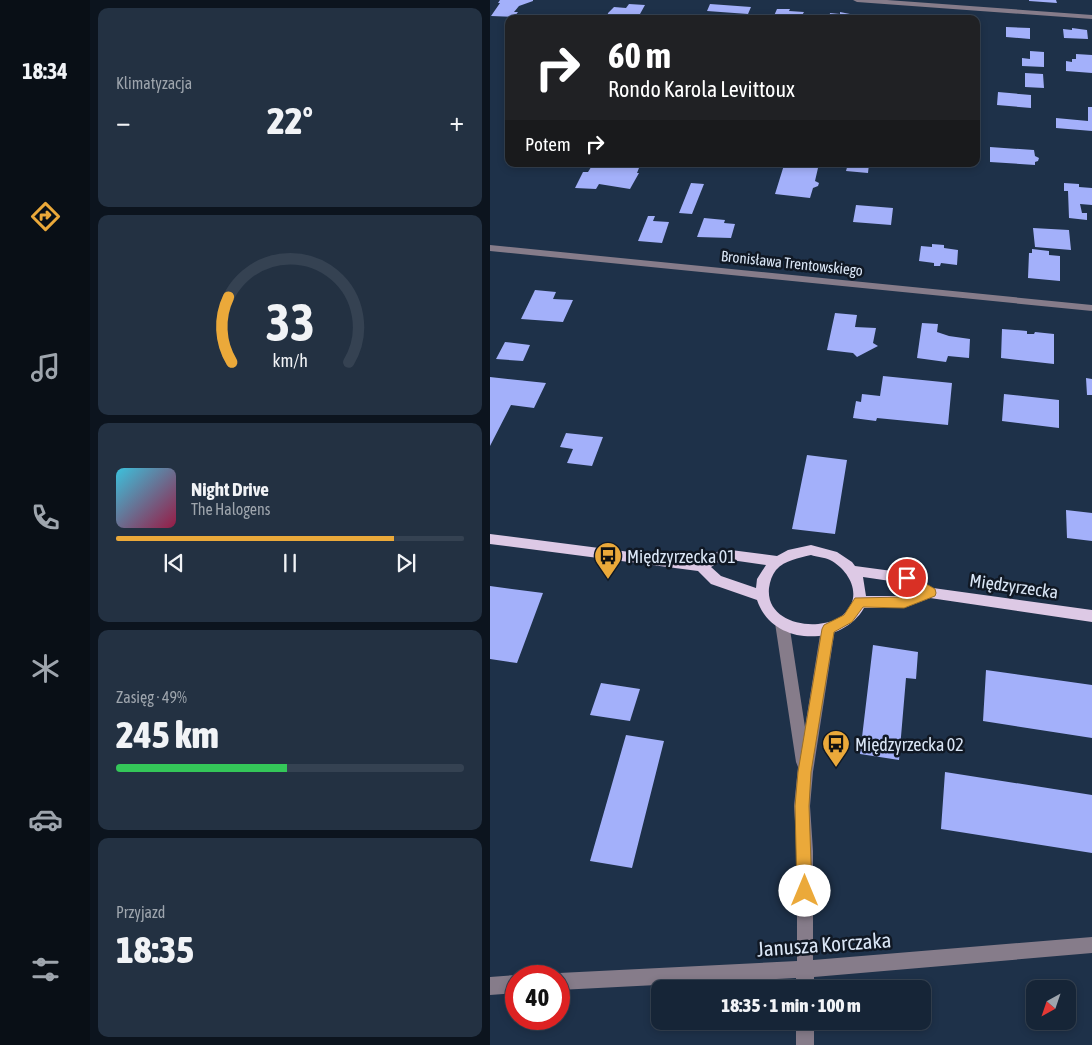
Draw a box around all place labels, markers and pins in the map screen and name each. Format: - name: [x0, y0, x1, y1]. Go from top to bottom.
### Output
- bus stop icon: Międzyrzecka 01: [593, 541, 623, 580]
- place label: Międzyrzecka 01: [627, 546, 736, 567]
- pin: [886, 557, 928, 599]
- bus stop icon: Międzyrzecka 02: [821, 729, 851, 768]
- place label: Międzyrzecka 02: [855, 734, 964, 755]

